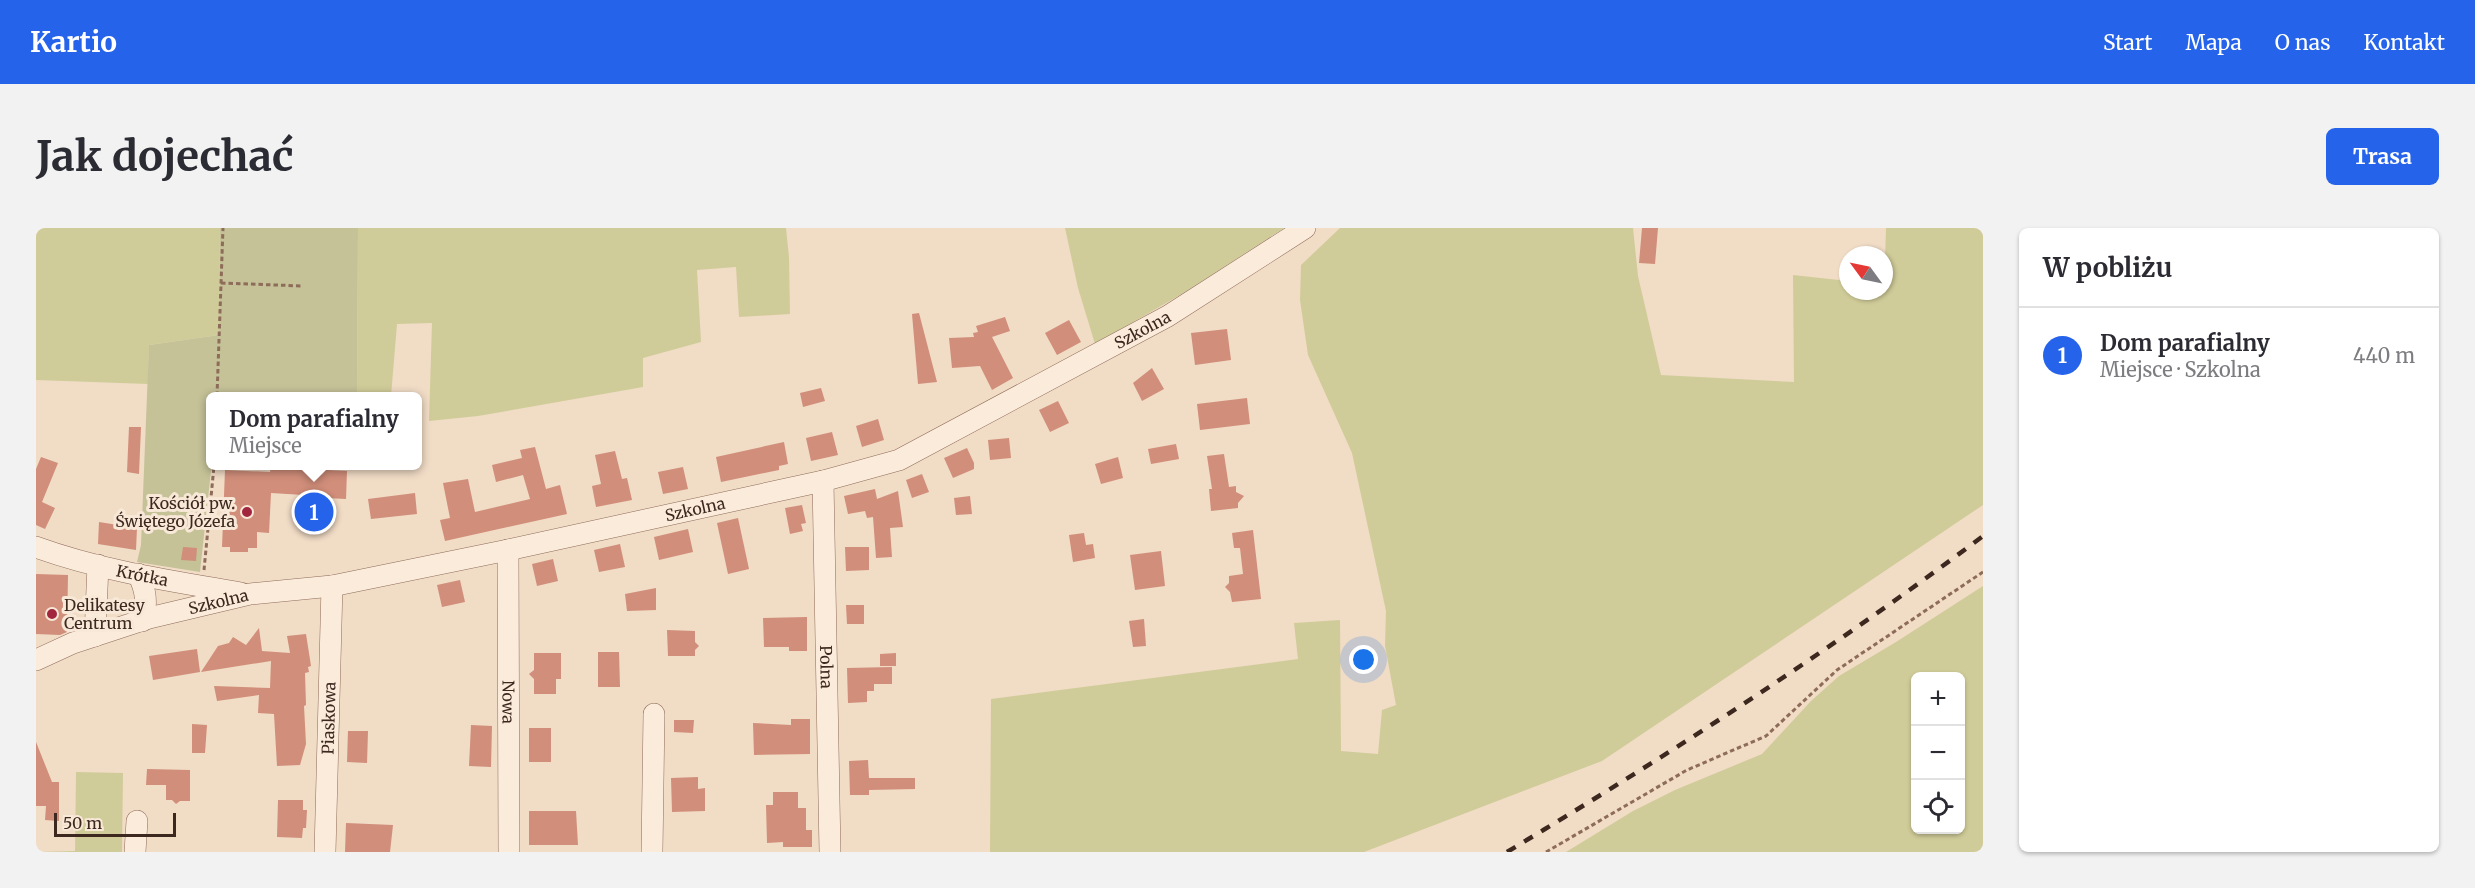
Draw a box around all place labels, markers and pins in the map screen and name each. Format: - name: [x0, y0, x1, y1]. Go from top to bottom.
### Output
- pin: 1: [294, 490, 334, 534]
- place label: Kościół pw. Świętego Józefa: [115, 493, 235, 531]
- marker: Kościół pw. Świętego Józefa: [240, 505, 254, 519]
- place label: Delikatesy Centrum: [64, 595, 145, 633]
- marker: Delikatesy Centrum: [45, 607, 59, 621]

